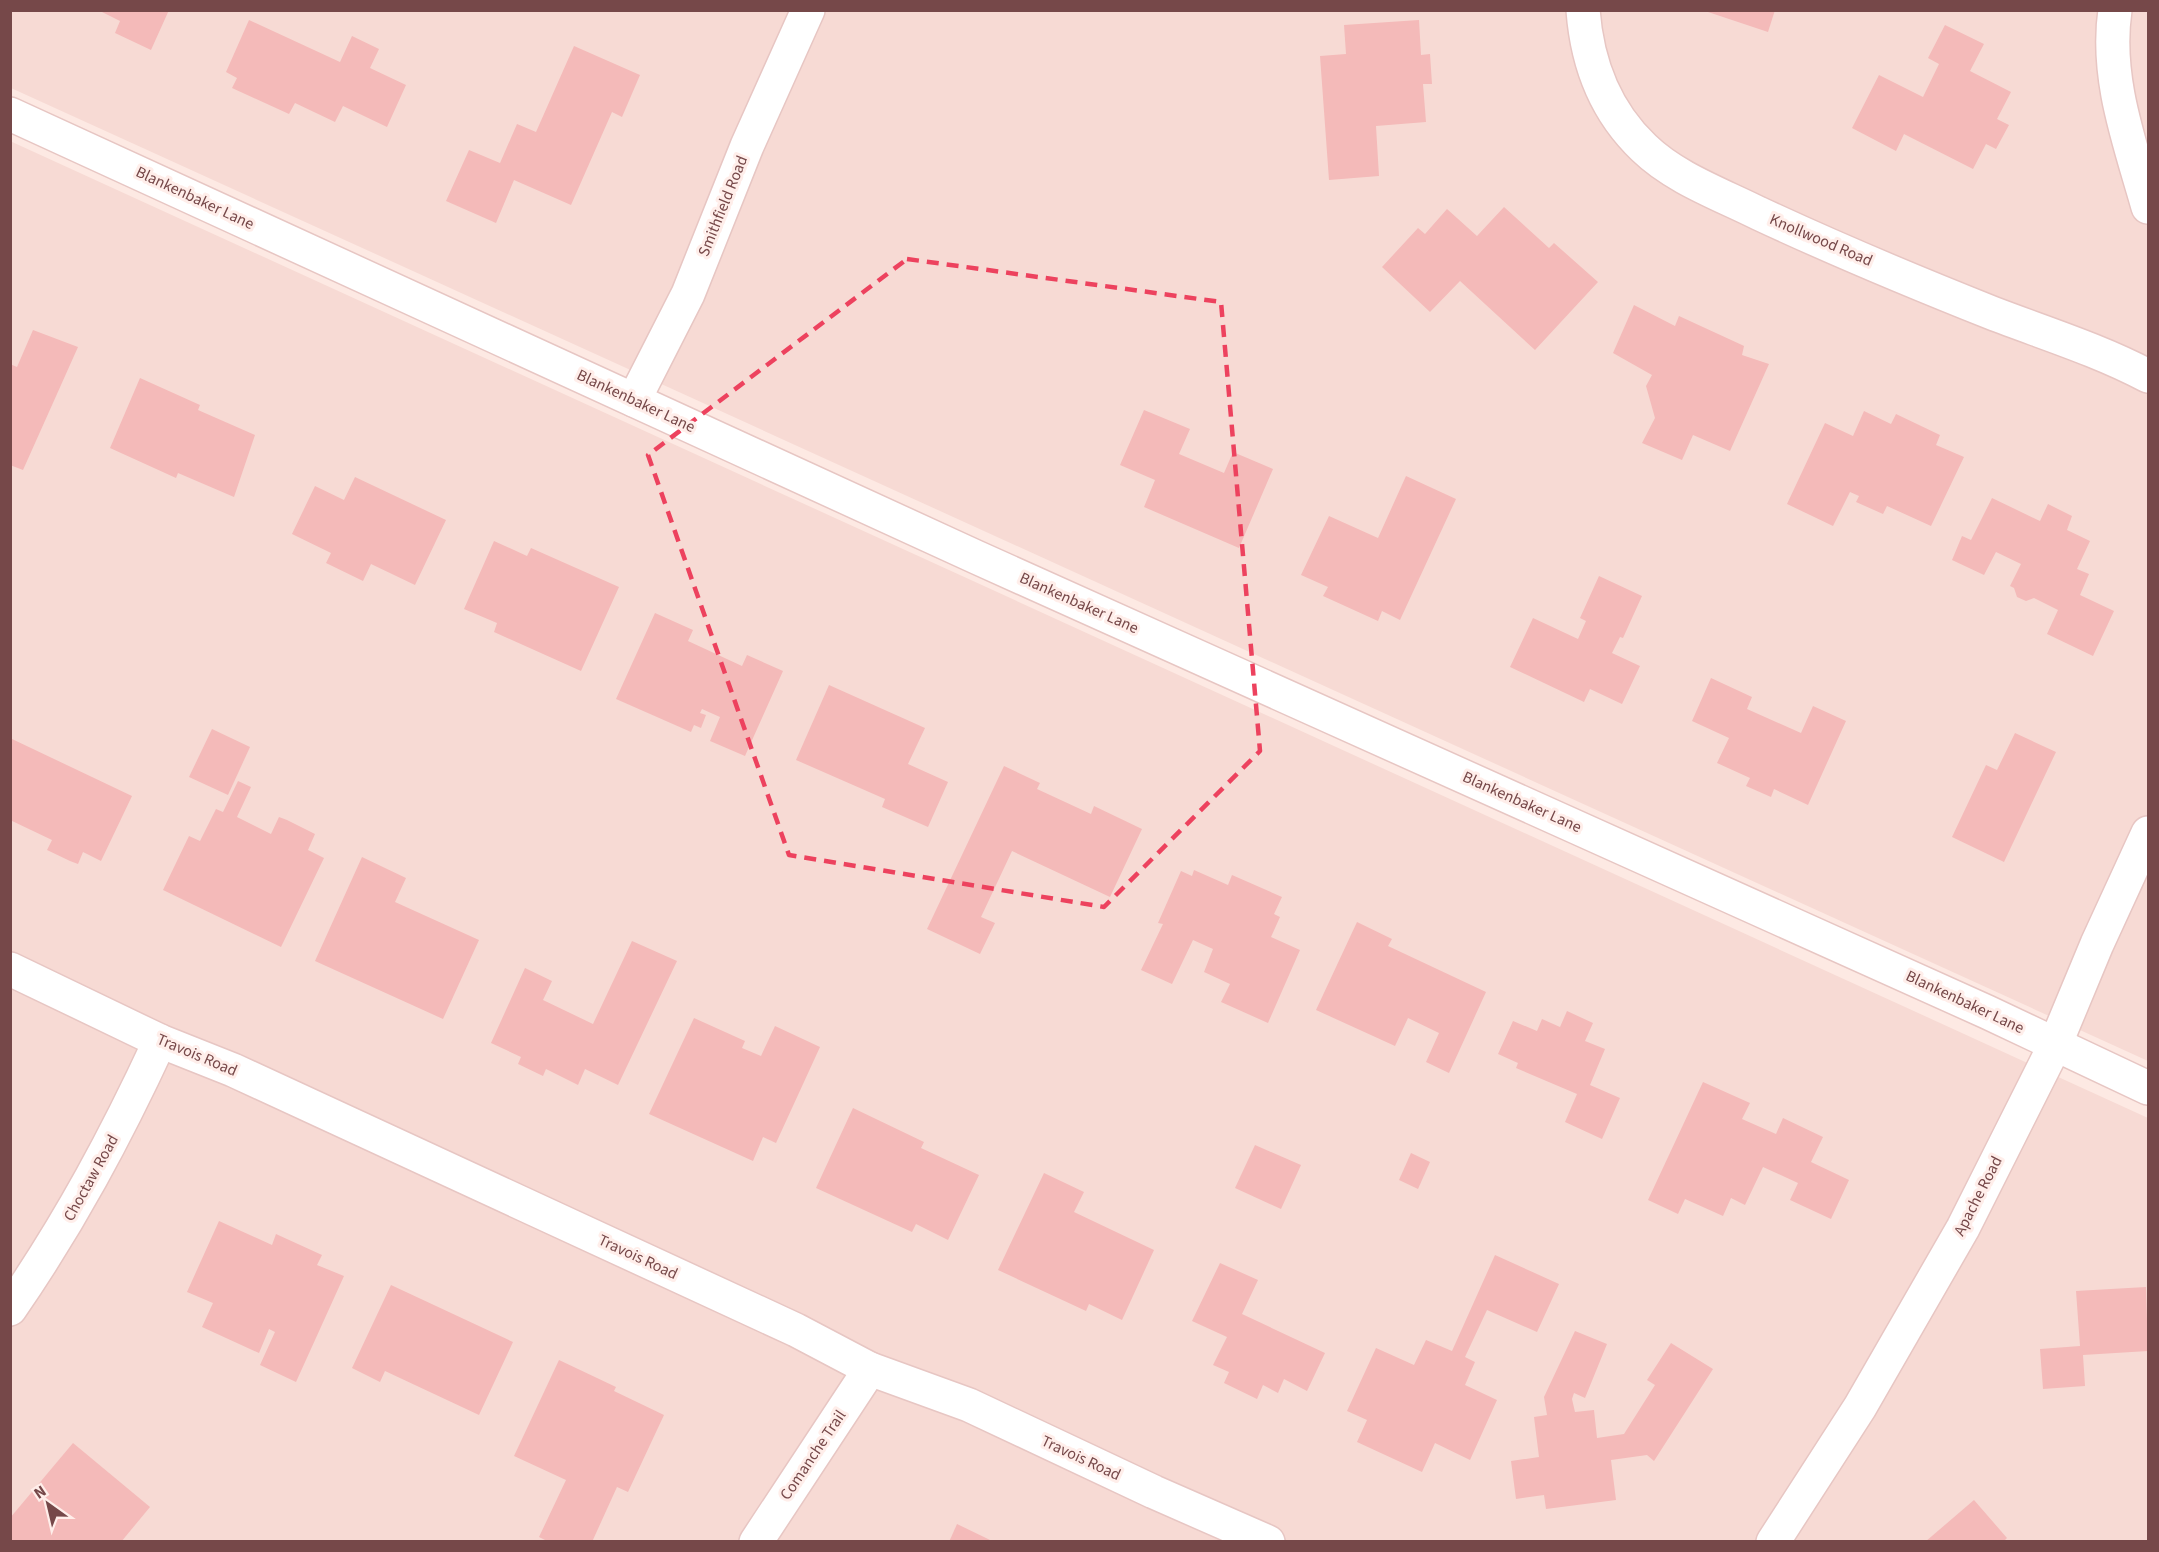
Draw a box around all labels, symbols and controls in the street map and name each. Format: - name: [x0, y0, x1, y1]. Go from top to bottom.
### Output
- street label: Smithfield Road: [693, 152, 753, 260]
- street label: Blankenbaker Lane: [132, 161, 258, 235]
- street label: Knollwood Road: [1766, 208, 1876, 272]
- street label: Blankenbaker Lane: [573, 364, 699, 438]
- street label: Blankenbaker Lane: [1016, 567, 1142, 639]
- street label: Blankenbaker Lane: [1459, 766, 1585, 838]
- street label: Blankenbaker Lane: [1902, 965, 2028, 1039]
- street label: Travois Road: [153, 1028, 241, 1082]
- street label: Choctaw Road: [58, 1131, 124, 1225]
- street label: Apache Road: [1948, 1152, 2008, 1240]
- street label: Travois Road: [595, 1229, 681, 1285]
- street label: Comanche Trail: [775, 1406, 851, 1504]
- street label: Travois Road: [1038, 1430, 1124, 1486]
- north arrow: [18, 1474, 78, 1534]
- text: N: [30, 1480, 51, 1504]

